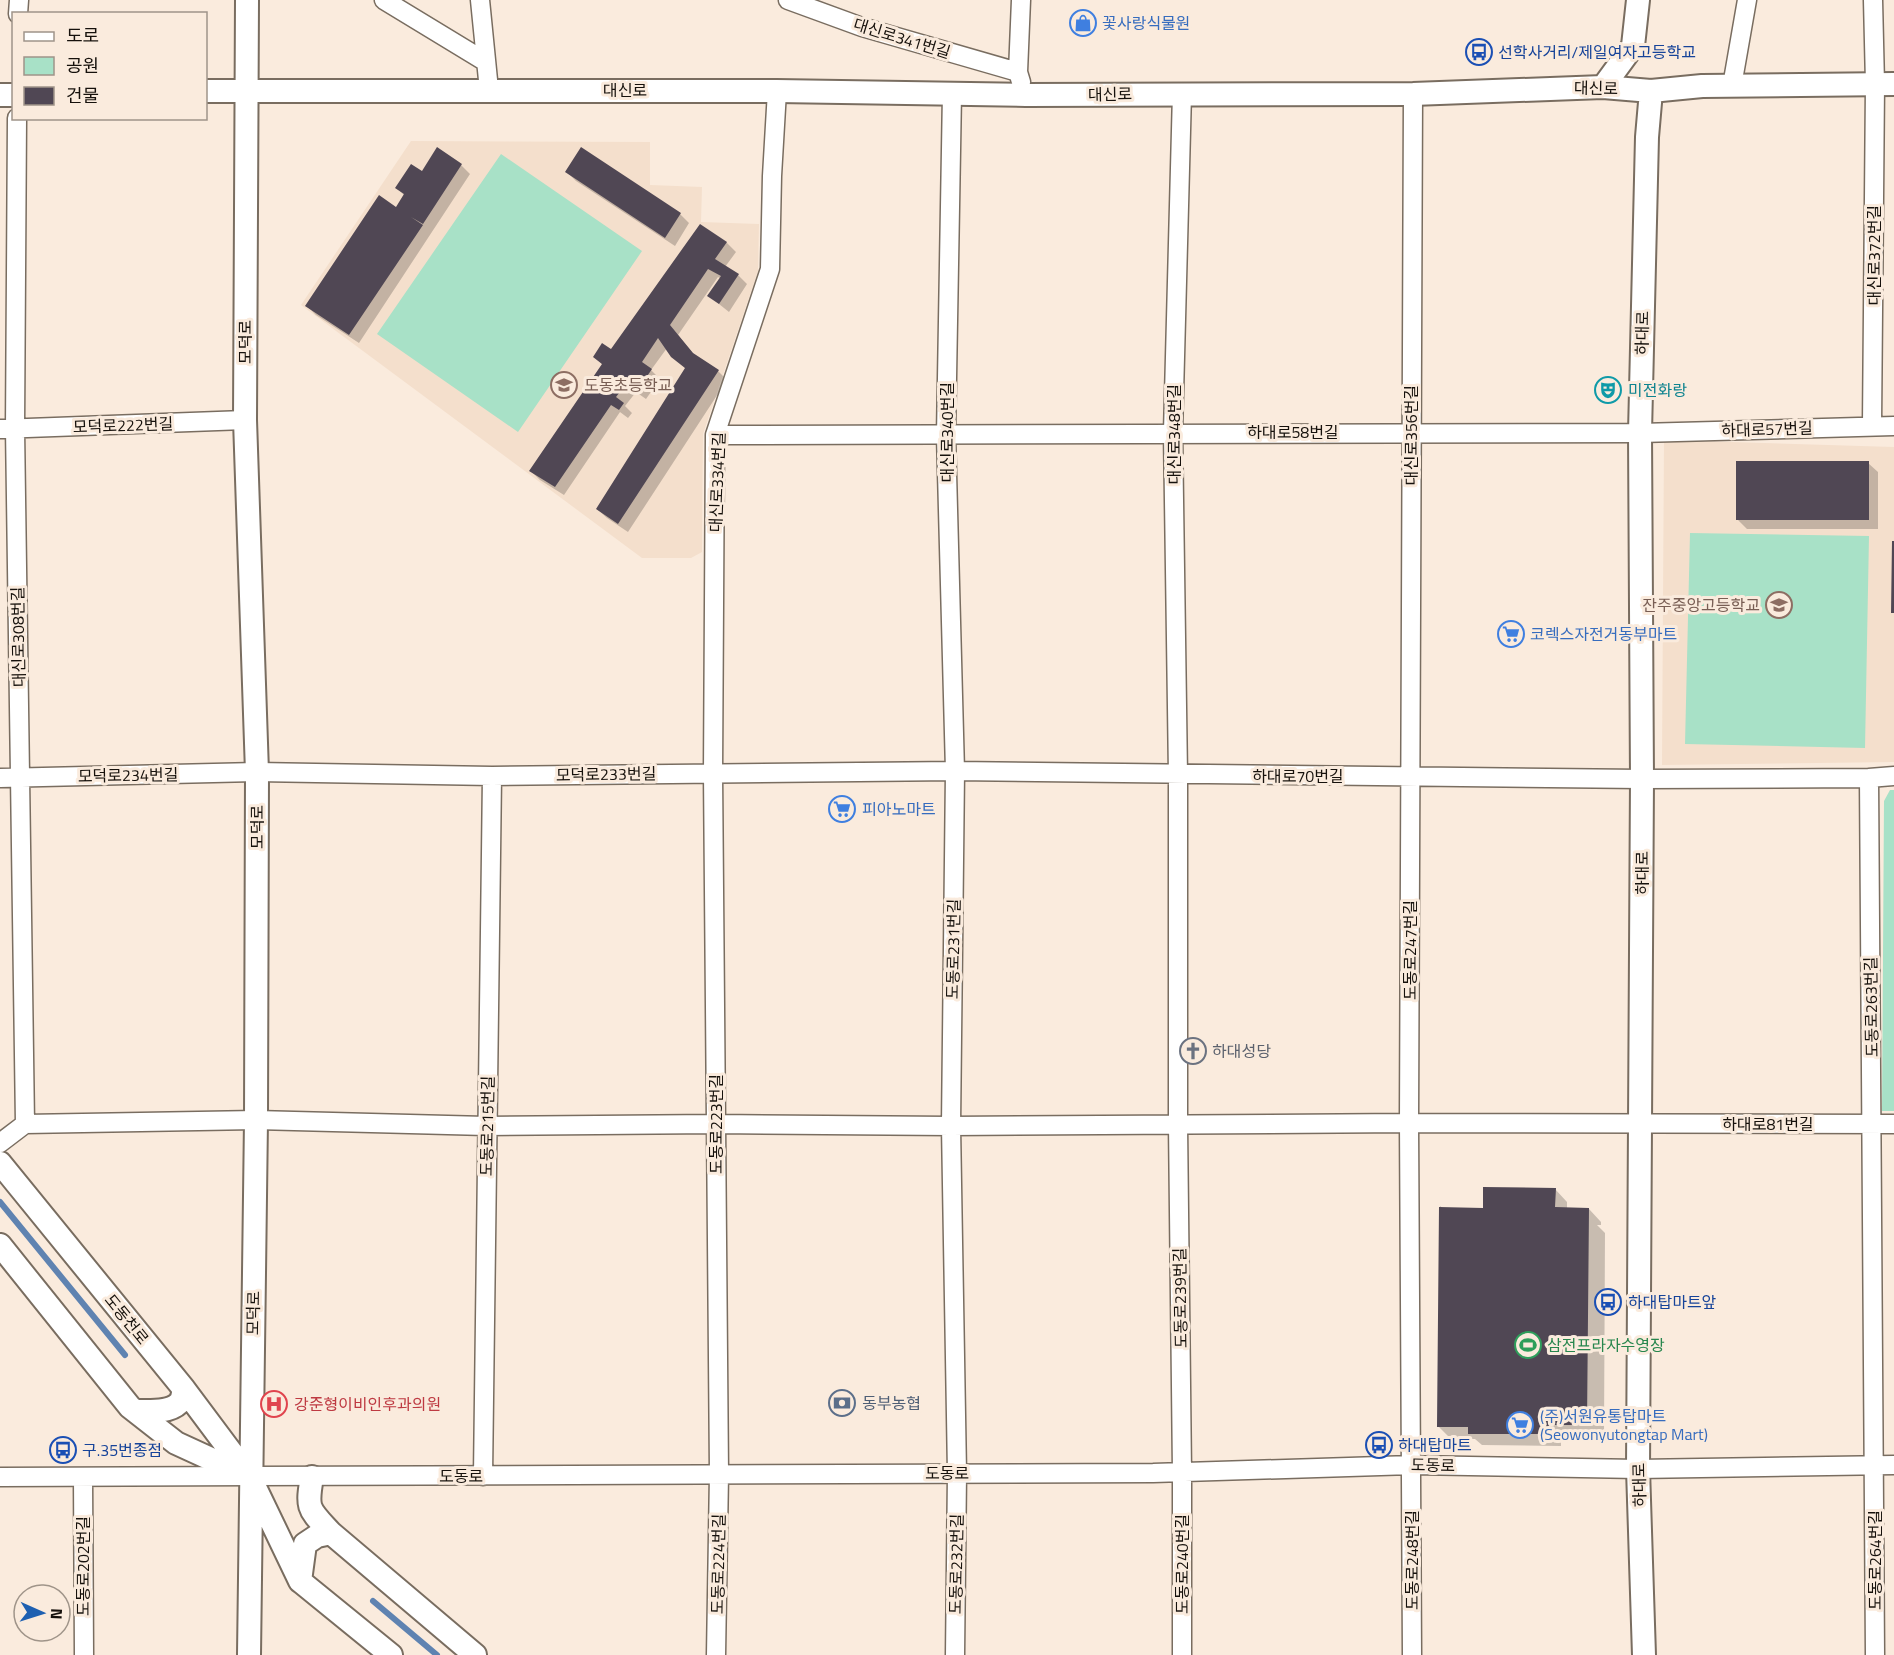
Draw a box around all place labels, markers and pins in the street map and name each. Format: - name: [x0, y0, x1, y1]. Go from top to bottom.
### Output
- shop icon: 꽃사랑식물원: [1068, 8, 1098, 38]
- place label: 꽃사랑식물원: [1102, 11, 1190, 35]
- bus stop icon: 선학사거리/제일여자고등학교: [1464, 37, 1494, 67]
- place label: 선학사거리/제일여자고등학교: [1498, 40, 1696, 64]
- school or university icon: 도동초등학교: [549, 370, 579, 400]
- place label: 도동초등학교: [584, 373, 672, 397]
- theatre icon: 미전화랑: [1593, 375, 1623, 405]
- place label: 미전화랑: [1628, 378, 1687, 402]
- school or university icon: 잔주중앙고등학교: [1764, 590, 1794, 620]
- place label: 잔주중앙고등학교: [1642, 593, 1760, 617]
- supermarket icon: 코렉스자전거동부마트: [1496, 619, 1526, 649]
- place label: 코렉스자전거동부마트: [1530, 622, 1677, 646]
- supermarket icon: 피아노마트: [827, 794, 857, 824]
- place label: 피아노마트: [862, 797, 936, 821]
- church icon: 하대성당: [1178, 1036, 1208, 1066]
- place label: 하대성당: [1212, 1039, 1271, 1063]
- bus stop icon: 하대탑마트앞: [1593, 1287, 1623, 1317]
- place label: 하대탑마트앞: [1628, 1290, 1717, 1314]
- sports icon: 삼전프라자수영장: [1513, 1330, 1543, 1360]
- place label: 삼전프라자수영장: [1547, 1333, 1665, 1357]
- bank icon: 동부농협: [827, 1388, 857, 1418]
- hospital icon: 강준형이비인후과의원: [259, 1389, 289, 1419]
- place label: 동부농협: [862, 1391, 921, 1415]
- place label: 강준형이비인후과의원: [294, 1392, 441, 1416]
- place label: (주)서원유통탑마트 (Seowonyutongtap Mart): [1540, 1404, 1708, 1446]
- supermarket icon: (주)서원유통탑마트 (Seowonyutongtap Mart): [1505, 1410, 1535, 1440]
- bus stop icon: 하대탑마트: [1364, 1430, 1394, 1460]
- place label: 하대탑마트: [1398, 1433, 1472, 1457]
- bus stop icon: 구.35번종점: [48, 1435, 78, 1465]
- place label: 구.35번종점: [82, 1438, 162, 1462]

